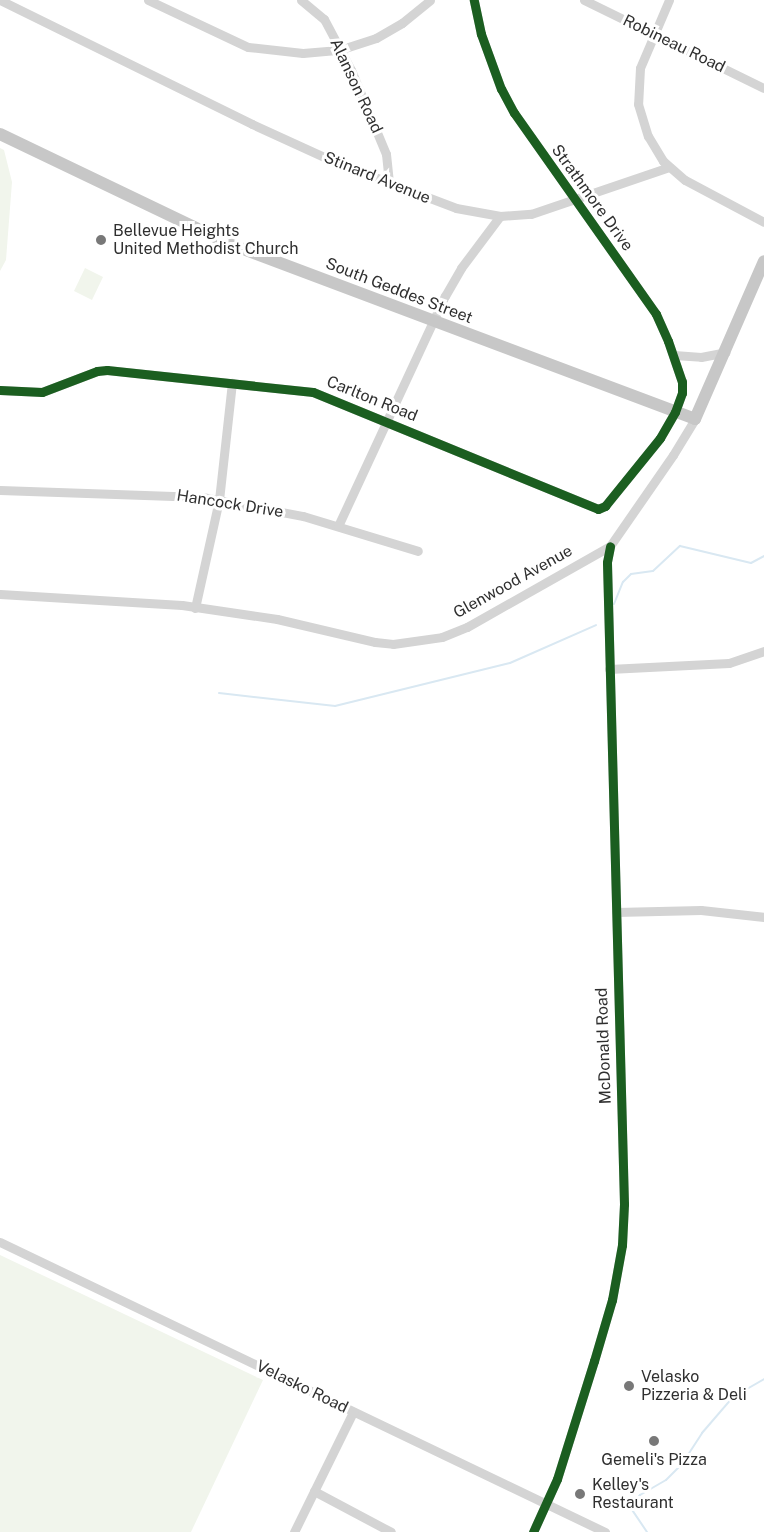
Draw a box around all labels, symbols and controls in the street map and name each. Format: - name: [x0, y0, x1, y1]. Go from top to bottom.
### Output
- street label: Robineau Road: [620, 11, 728, 77]
- street label: Alanson Road: [326, 36, 386, 136]
- street label: Strathmore Drive: [547, 141, 637, 255]
- street label: Stinard Avenue: [321, 148, 433, 208]
- place label: Bellevue Heights United Methodist Church: [113, 221, 298, 259]
- marker: Bellevue Heights United Methodist Church: [94, 233, 108, 247]
- street label: South Geddes Street: [323, 254, 475, 328]
- street label: Carlton Road: [324, 372, 420, 426]
- street label: Hancock Drive: [175, 486, 285, 522]
- street label: Glenwood Avenue: [450, 541, 576, 623]
- street label: McDonald Road: [592, 987, 616, 1105]
- street label: Velasko Road: [253, 1356, 351, 1418]
- place label: Velasko Pizzeria & Deli: [641, 1367, 747, 1405]
- marker: Velasko Pizzeria & Deli: [622, 1379, 636, 1393]
- marker: Gemeli's Pizza: [647, 1434, 661, 1448]
- place label: Gemeli's Pizza: [601, 1450, 707, 1470]
- place label: Kelley's Restaurant: [592, 1475, 674, 1513]
- marker: Kelley's Restaurant: [573, 1487, 587, 1501]

